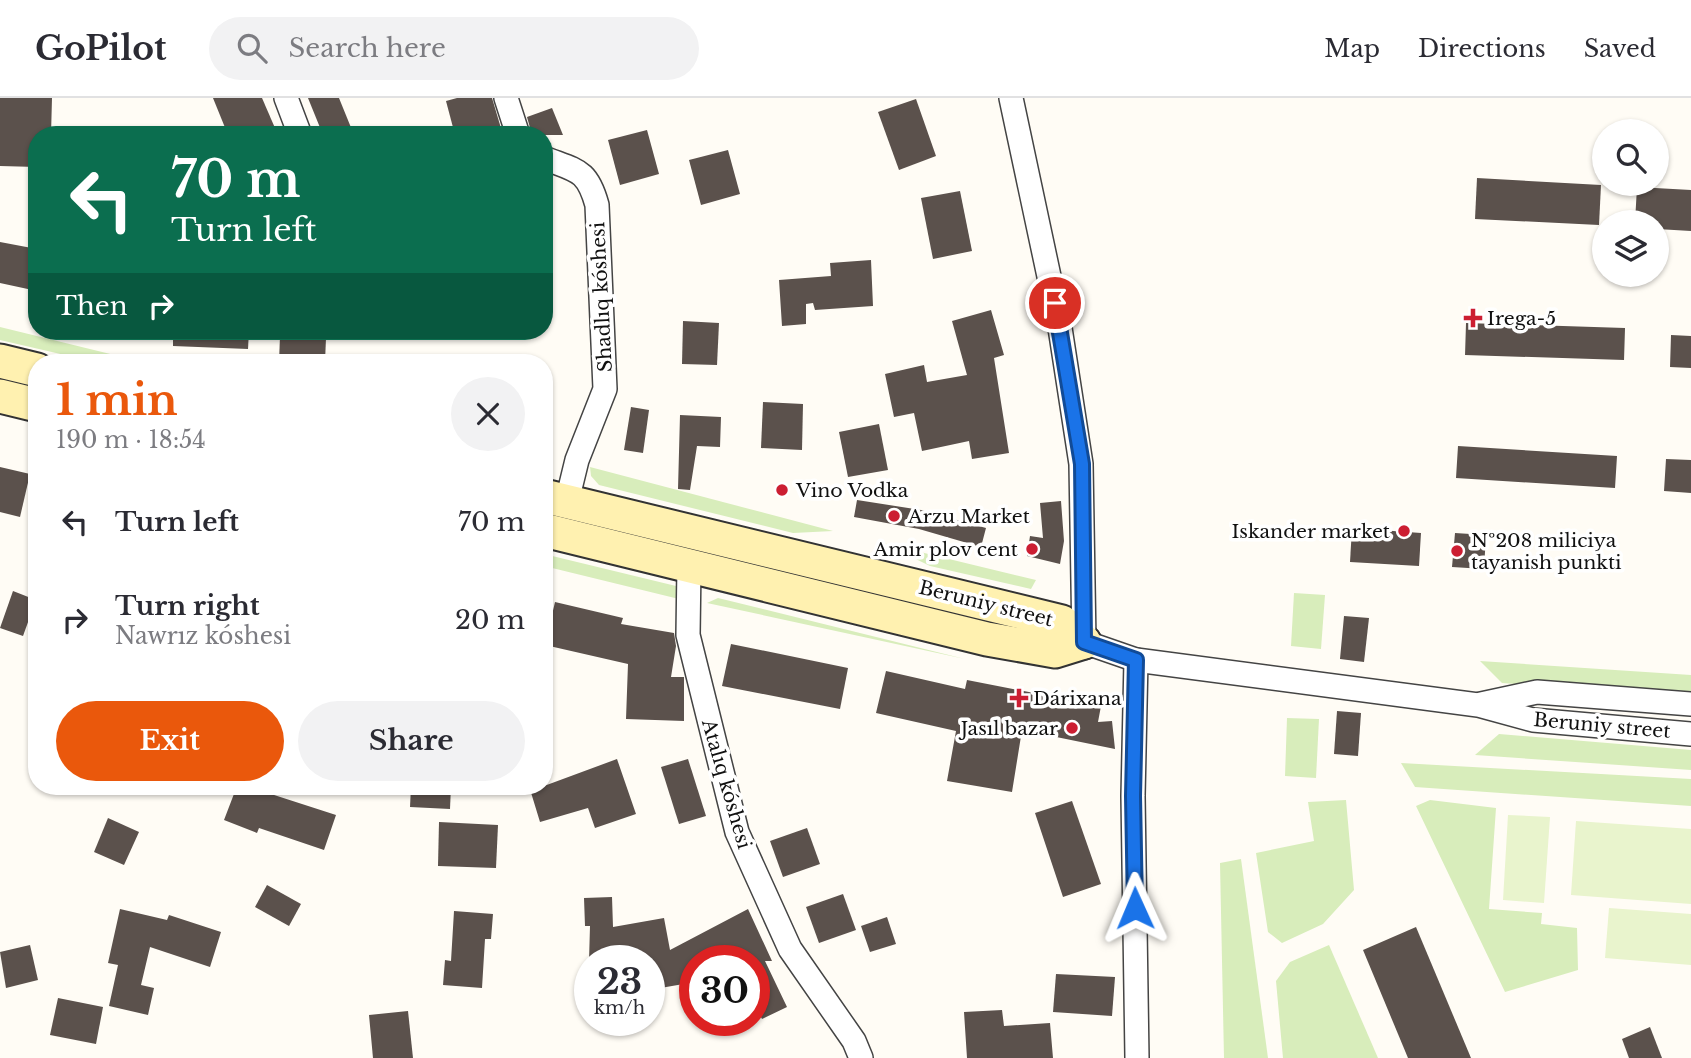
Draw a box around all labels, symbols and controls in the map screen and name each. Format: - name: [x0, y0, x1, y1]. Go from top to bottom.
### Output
- search box: [209, 17, 699, 80]
- text: GoPilot: [35, 28, 167, 69]
- icon: search: [233, 29, 271, 67]
- text: Search here: [289, 32, 446, 64]
- text: Map: [1324, 34, 1380, 63]
- text: Directions: [1418, 34, 1546, 63]
- text: Saved: [1584, 34, 1656, 63]
- map controls: [1592, 119, 1669, 287]
- button: search: [1592, 119, 1669, 196]
- text: 70 m: [171, 149, 301, 210]
- icon: left: [56, 154, 147, 245]
- text: Turn left: [171, 210, 317, 250]
- button: layers: [1592, 210, 1669, 287]
- street label: Shadlıq kóshesi: [586, 221, 617, 373]
- pin: [1025, 273, 1085, 333]
- icon: arrive: [1036, 284, 1074, 322]
- icon: right: [142, 287, 180, 325]
- text: Then: [56, 290, 128, 322]
- place label: Irega-5: [1487, 307, 1556, 330]
- marker: Irega-5: [1465, 310, 1481, 326]
- text: 1 min: [56, 374, 178, 426]
- button: close: [451, 377, 525, 451]
- text: 190 m · 18:54: [56, 426, 206, 454]
- place label: Vino Vodka: [795, 479, 909, 502]
- marker: Vino Vodka: [774, 482, 790, 498]
- icon: left: [56, 503, 94, 541]
- place label: Arzu Market: [907, 505, 1031, 528]
- text: Turn left: [115, 506, 239, 538]
- text: 70 m: [458, 506, 525, 538]
- marker: Arzu Market: [886, 508, 902, 524]
- place label: Iskander market: [1231, 520, 1391, 543]
- marker: Iskander market: [1396, 523, 1412, 539]
- place label: №208 miliciya tayanish punkti: [1471, 529, 1622, 574]
- place label: Amir plov cent: [873, 538, 1019, 561]
- marker: Amir plov cent: [1024, 541, 1040, 557]
- marker: №208 miliciya tayanish punkti: [1449, 543, 1465, 559]
- street label: Beruniy street: [916, 576, 1056, 631]
- text: Turn right: [115, 590, 260, 622]
- icon: right: [56, 601, 94, 639]
- text: 20 m: [455, 604, 525, 636]
- text: Nawrız kóshesi: [115, 622, 291, 650]
- place label: Dárixana: [1033, 687, 1122, 710]
- marker: Dárixana: [1011, 690, 1027, 706]
- button: Exit: [56, 701, 284, 781]
- button: Share: [298, 701, 525, 781]
- street label: Beruniy street: [1533, 708, 1672, 743]
- street label: Atalıq kóshesi: [697, 716, 756, 852]
- place label: Jasıl bazar: [958, 717, 1058, 740]
- marker: Jasıl bazar: [1064, 720, 1080, 736]
- position arrow: [1098, 871, 1172, 945]
- speed limit sign: 30: [679, 945, 770, 1036]
- text: 23: [597, 960, 642, 1003]
- text: km/h: [594, 997, 645, 1019]

